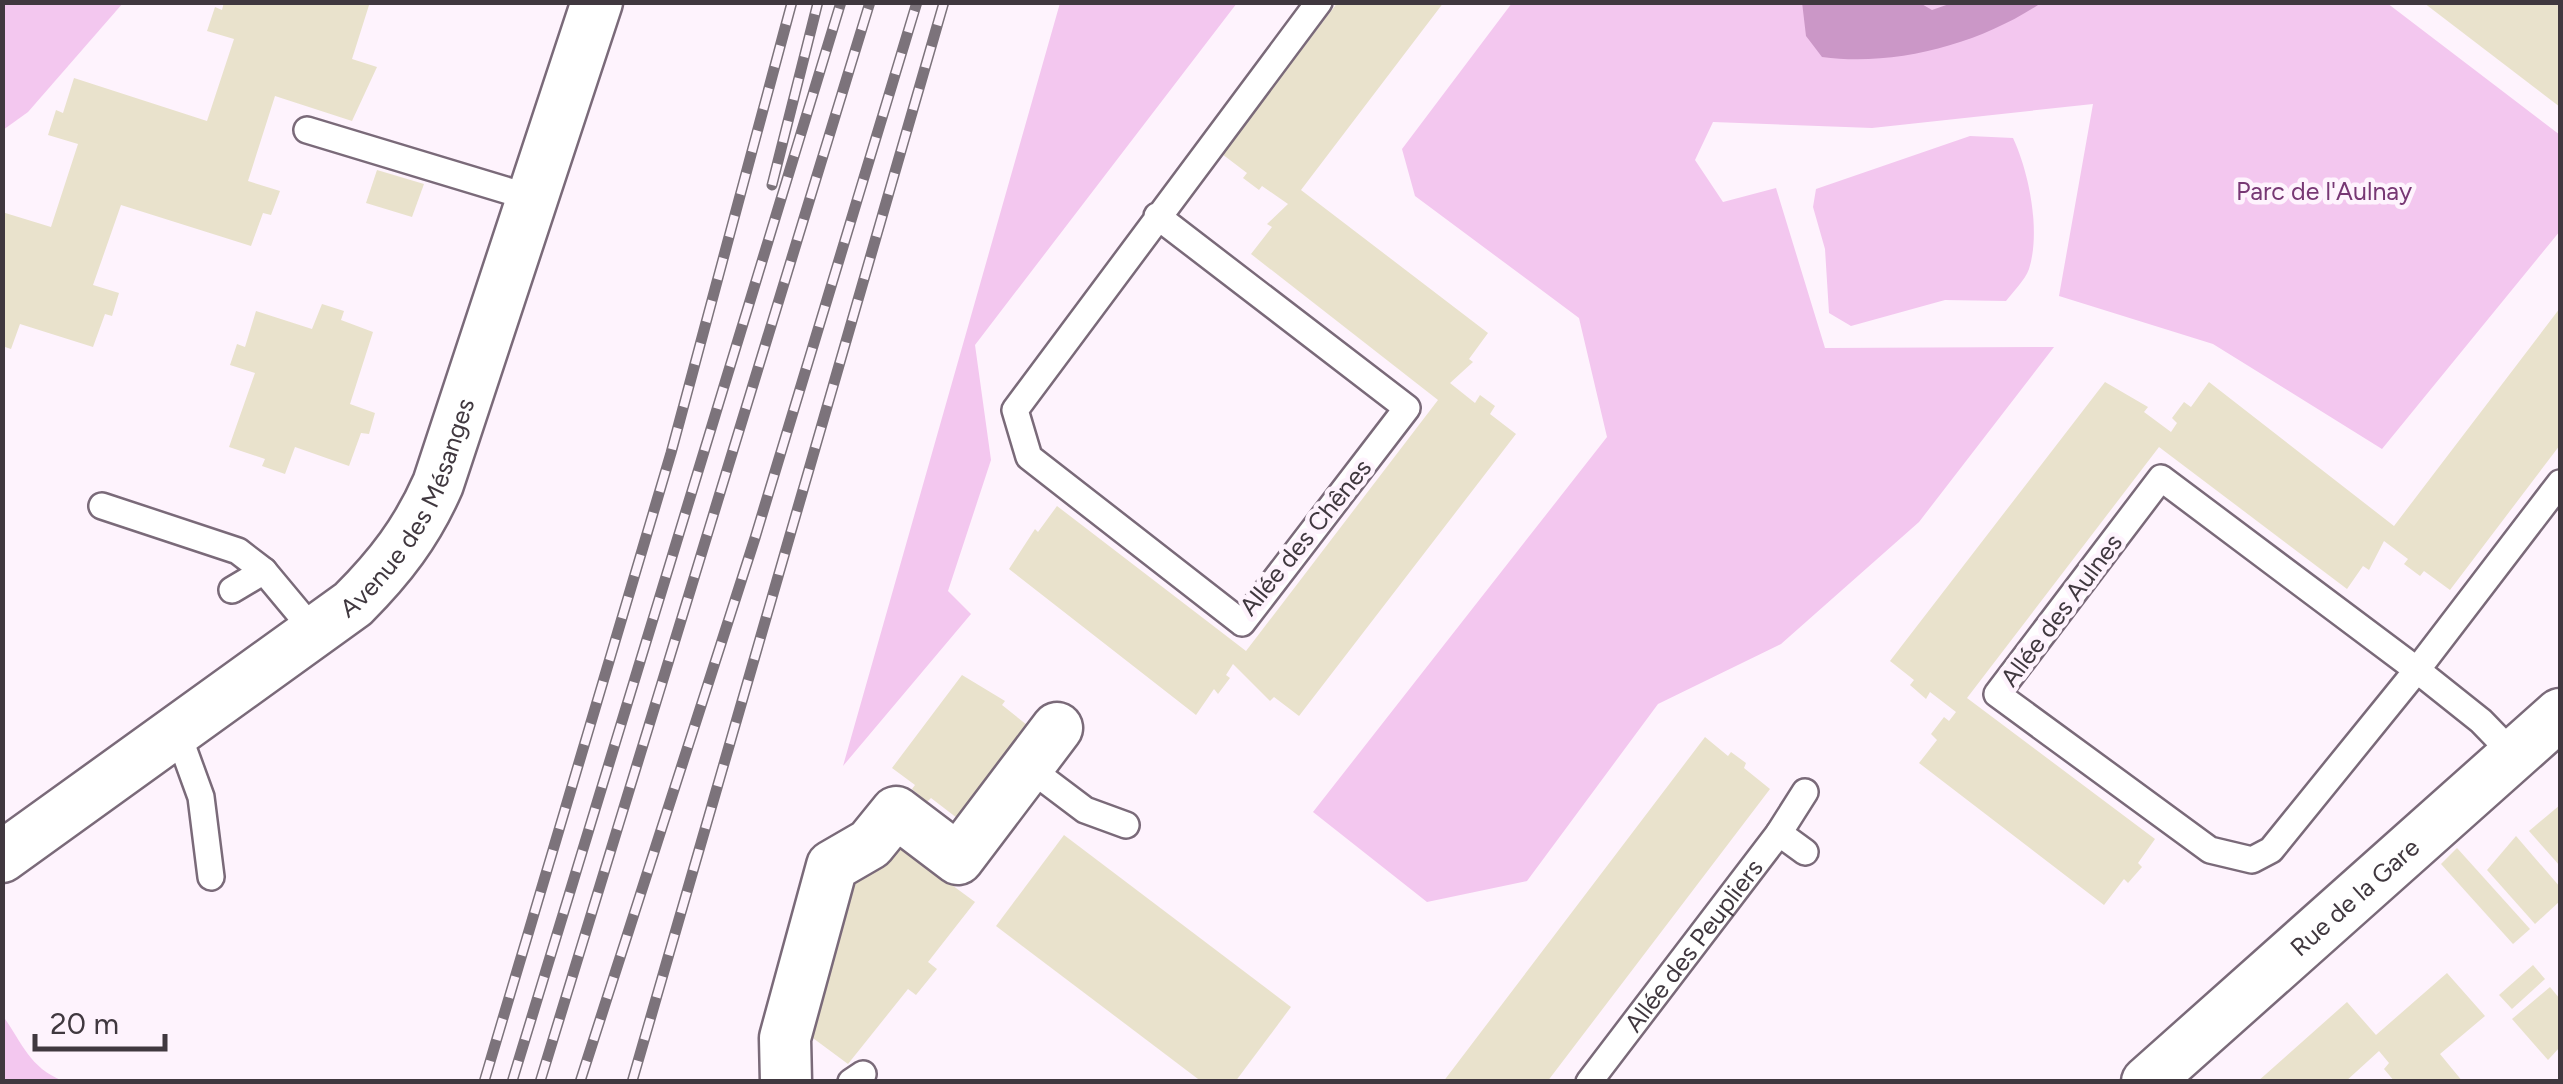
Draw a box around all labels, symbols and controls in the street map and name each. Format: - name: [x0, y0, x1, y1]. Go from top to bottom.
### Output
- park label: Parc de l'Aulnay: [2236, 176, 2412, 206]
- street label: Avenue des Mésanges: [334, 394, 480, 624]
- street label: Allée des Chênes: [1233, 453, 1377, 621]
- street label: Allée des Aulnes: [1994, 528, 2128, 692]
- street label: Rue de la Gare: [2284, 832, 2425, 962]
- street label: Allée des Peupliers: [1618, 853, 1769, 1038]
- scale bar: [35, 989, 165, 1051]
- text: 20 m: [50, 1005, 119, 1042]

